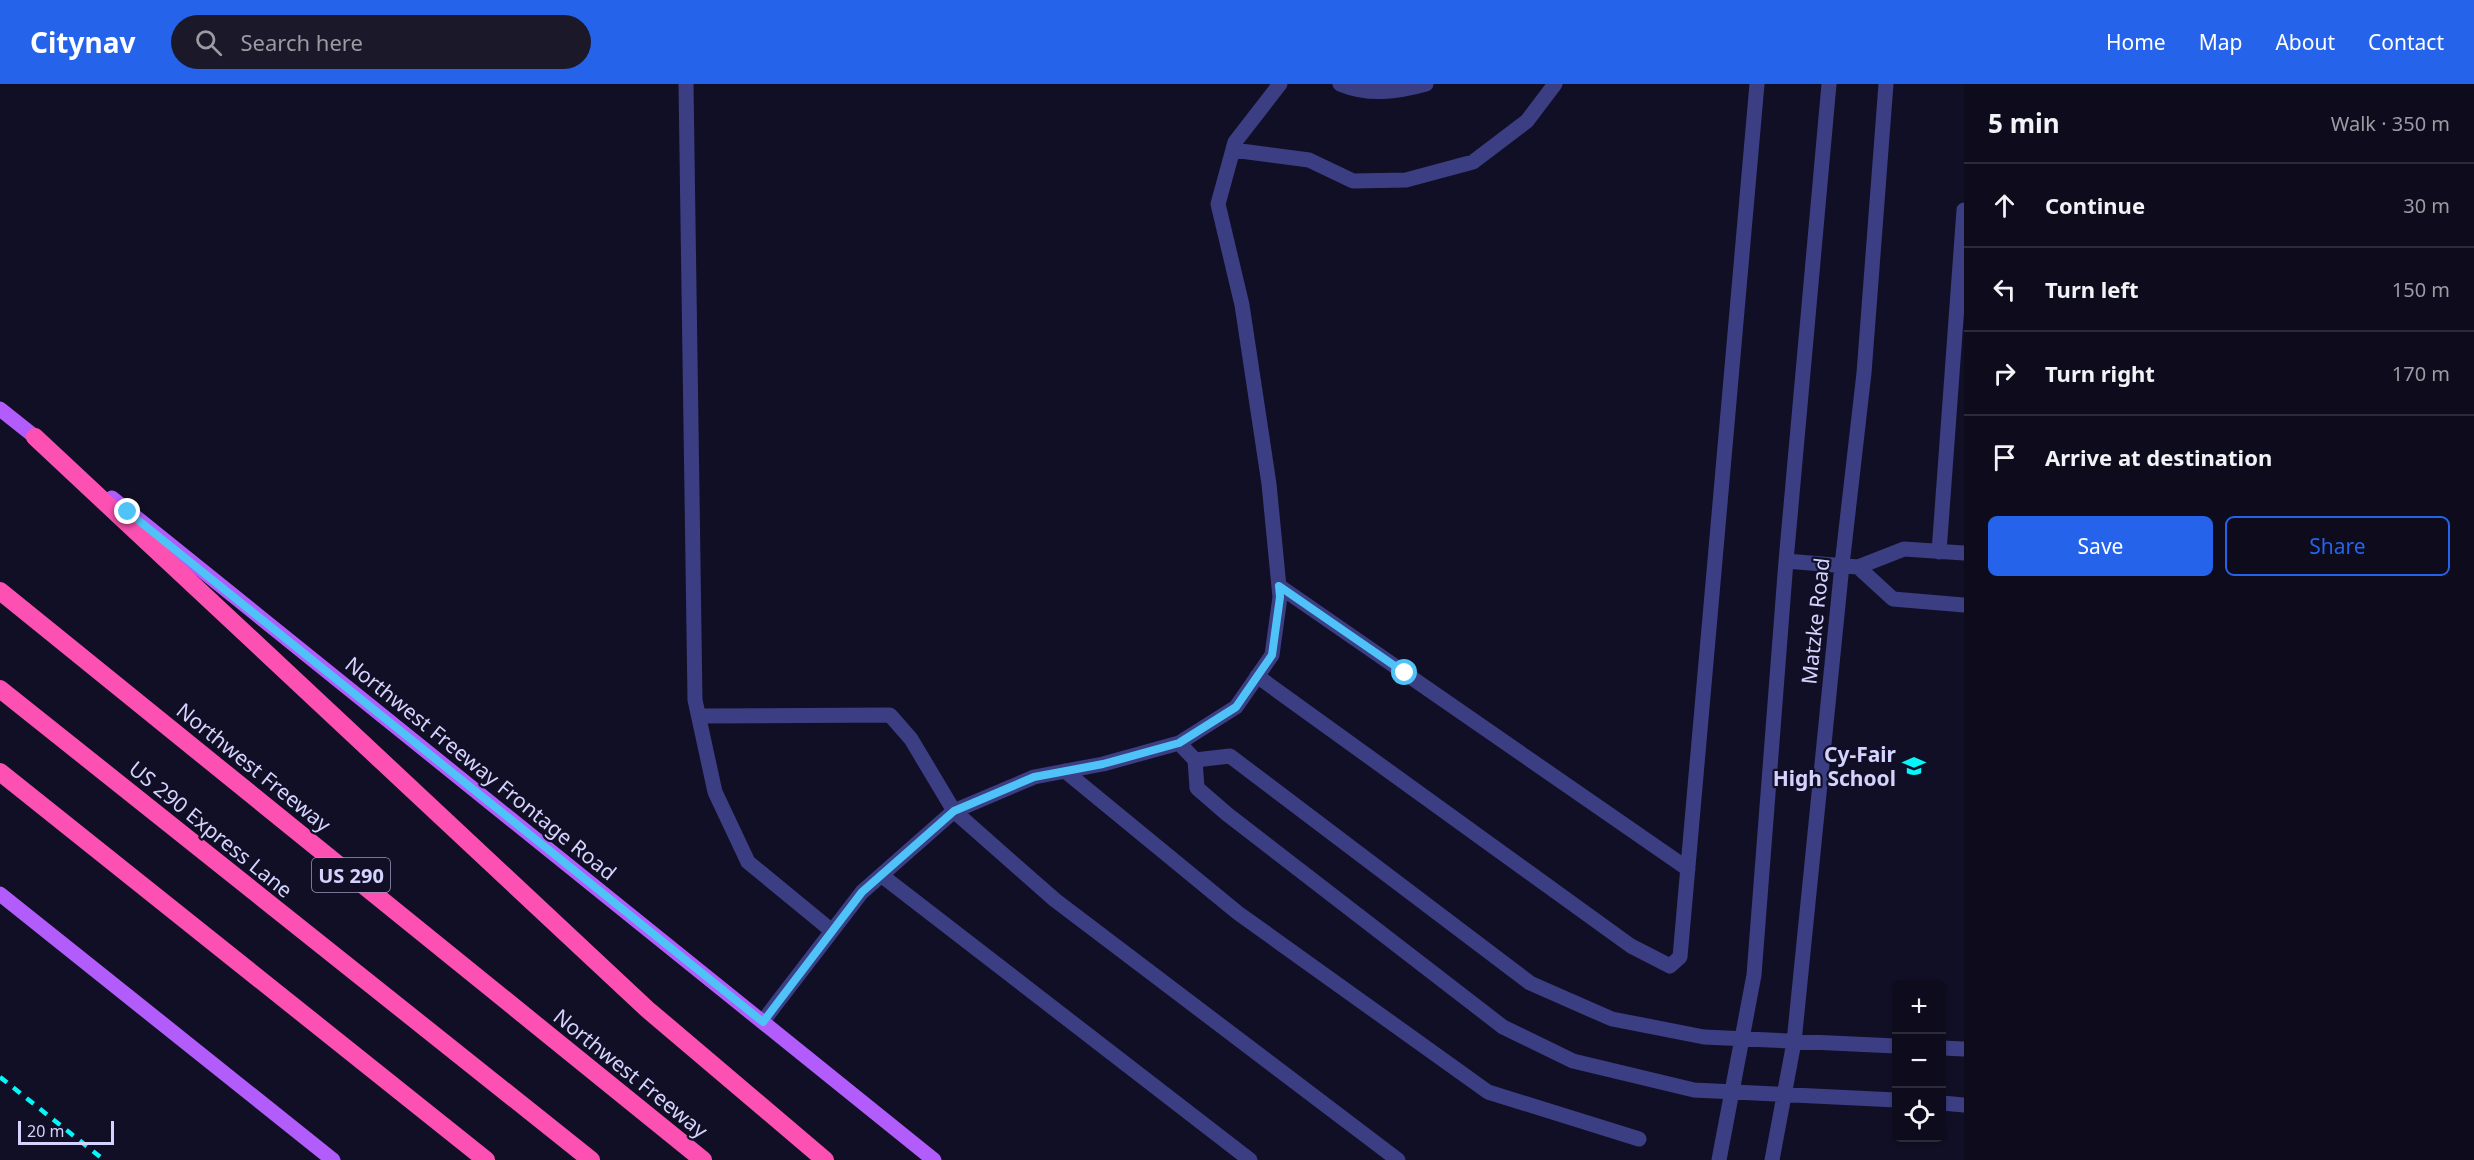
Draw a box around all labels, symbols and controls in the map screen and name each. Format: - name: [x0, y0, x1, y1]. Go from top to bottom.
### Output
- search box: [171, 15, 591, 69]
- text: Citynav: [30, 23, 135, 61]
- icon: search: [192, 26, 225, 59]
- text: Search here: [240, 27, 363, 57]
- text: Home: [2106, 28, 2166, 56]
- text: Map: [2199, 28, 2242, 56]
- text: About: [2275, 28, 2335, 56]
- text: Contact: [2368, 28, 2444, 56]
- text: 5 min: [1988, 105, 2060, 141]
- text: Walk · 350 m: [2331, 110, 2450, 137]
- icon: ahead: [1988, 189, 2021, 222]
- text: Continue: [2045, 190, 2145, 220]
- text: 30 m: [2403, 192, 2450, 219]
- icon: left: [1988, 273, 2021, 306]
- text: Turn left: [2045, 274, 2139, 304]
- text: 150 m: [2392, 276, 2450, 303]
- icon: right: [1988, 357, 2021, 390]
- text: Turn right: [2045, 358, 2155, 388]
- text: 170 m: [2392, 360, 2450, 387]
- icon: arrive: [1988, 441, 2021, 474]
- text: Arrive at destination: [2045, 442, 2272, 472]
- route end: [114, 498, 140, 524]
- button: Save: [1988, 516, 2213, 576]
- button: Share: [2225, 516, 2450, 576]
- street label: Matzke Road: [1794, 556, 1836, 686]
- street label: Northwest Freeway Frontage Road: [340, 650, 622, 886]
- route start: [1391, 659, 1417, 685]
- street label: Northwest Freeway: [171, 696, 337, 838]
- place label: Cy-Fair High School: [1773, 740, 1897, 792]
- school or university icon: Cy-Fair High School: [1901, 753, 1927, 779]
- street label: US 290 Express Lane: [123, 754, 299, 904]
- road number: US 290: [312, 858, 390, 892]
- map controls: [1892, 980, 1946, 1142]
- button: +: [1892, 980, 1946, 1034]
- street label: Northwest Freeway: [548, 1002, 714, 1144]
- button: −: [1892, 1034, 1946, 1088]
- button: locate: [1892, 1088, 1946, 1142]
- scale bar: [18, 1118, 114, 1146]
- text: 20 m: [27, 1120, 64, 1142]

